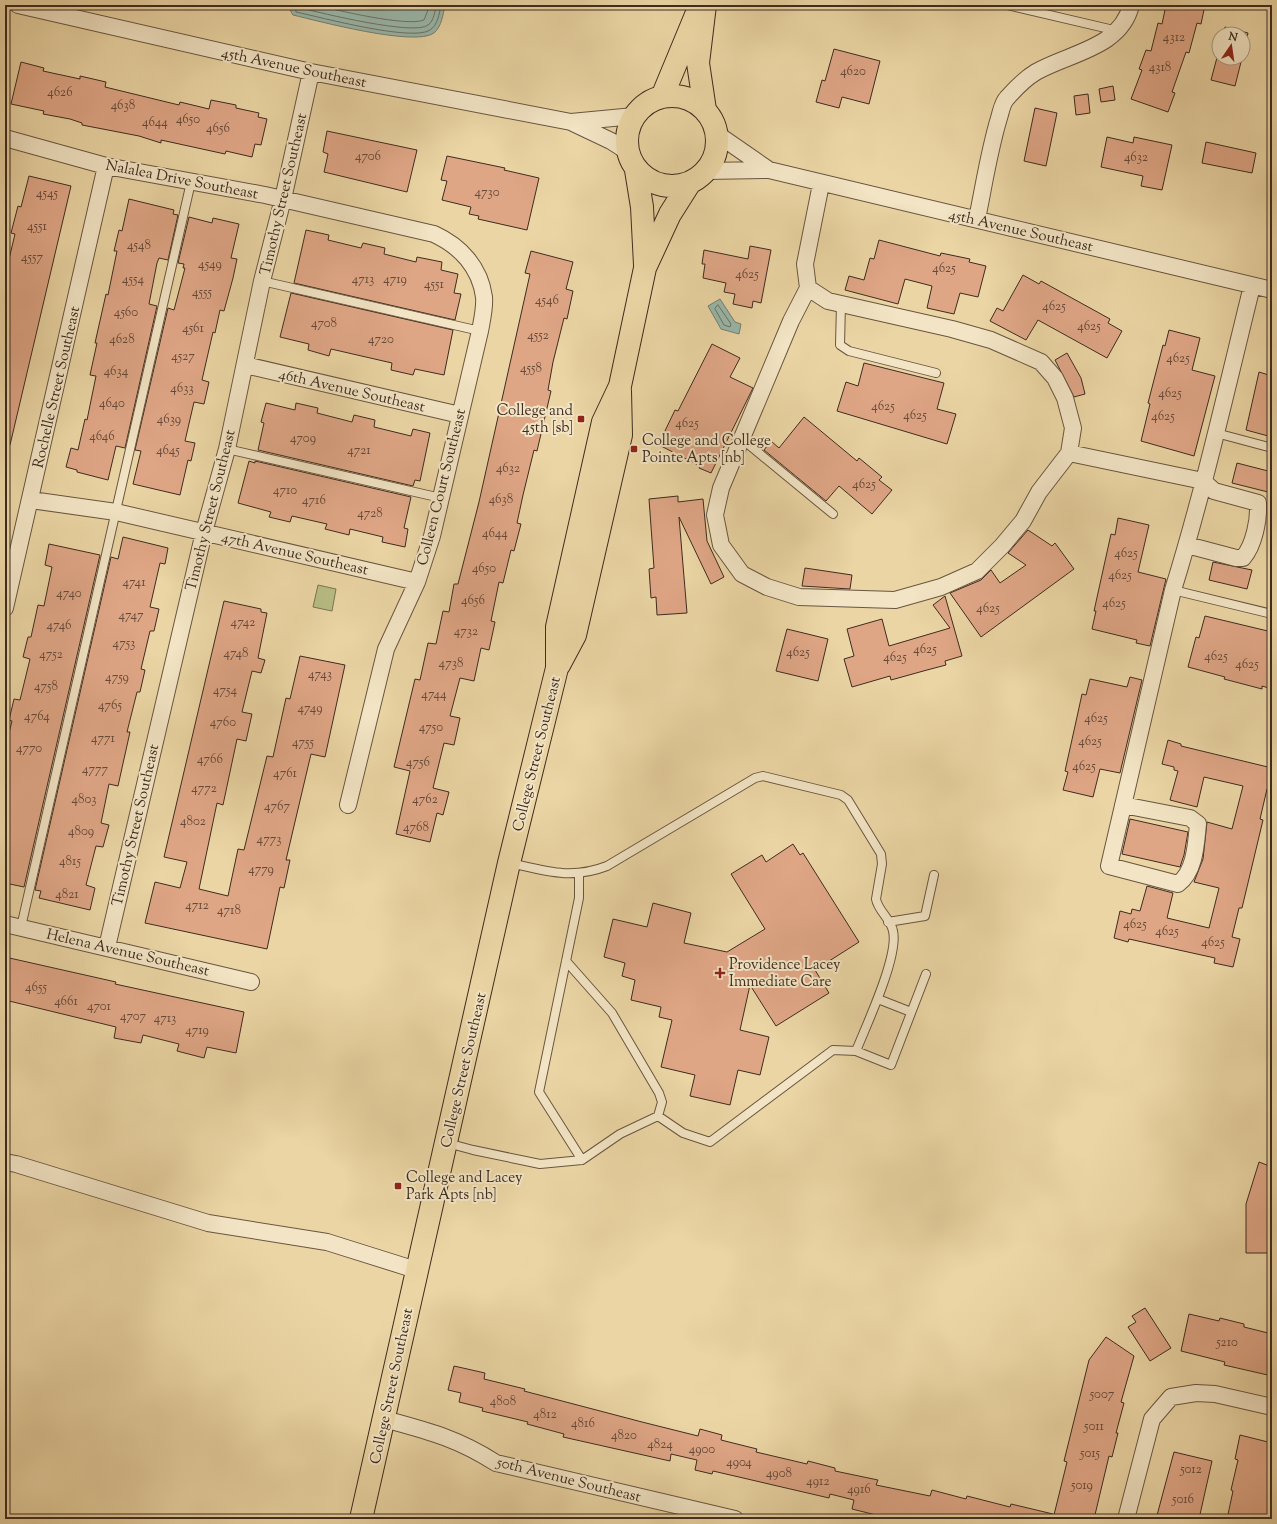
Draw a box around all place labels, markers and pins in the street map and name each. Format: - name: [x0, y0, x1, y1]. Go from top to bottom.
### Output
- place label: College and 45th [sb]: [496, 401, 574, 439]
- marker: College and 45th [sb]: [576, 414, 586, 424]
- place label: College and College Pointe Apts [nb]: [642, 431, 771, 469]
- marker: College and College Pointe Apts [nb]: [629, 444, 639, 454]
- place label: Providence Lacey Immediate Care: [729, 955, 841, 993]
- marker: Providence Lacey Immediate Care: [714, 967, 726, 979]
- place label: College and Lacey Park Apts [nb]: [406, 1168, 523, 1206]
- marker: College and Lacey Park Apts [nb]: [393, 1181, 403, 1191]

